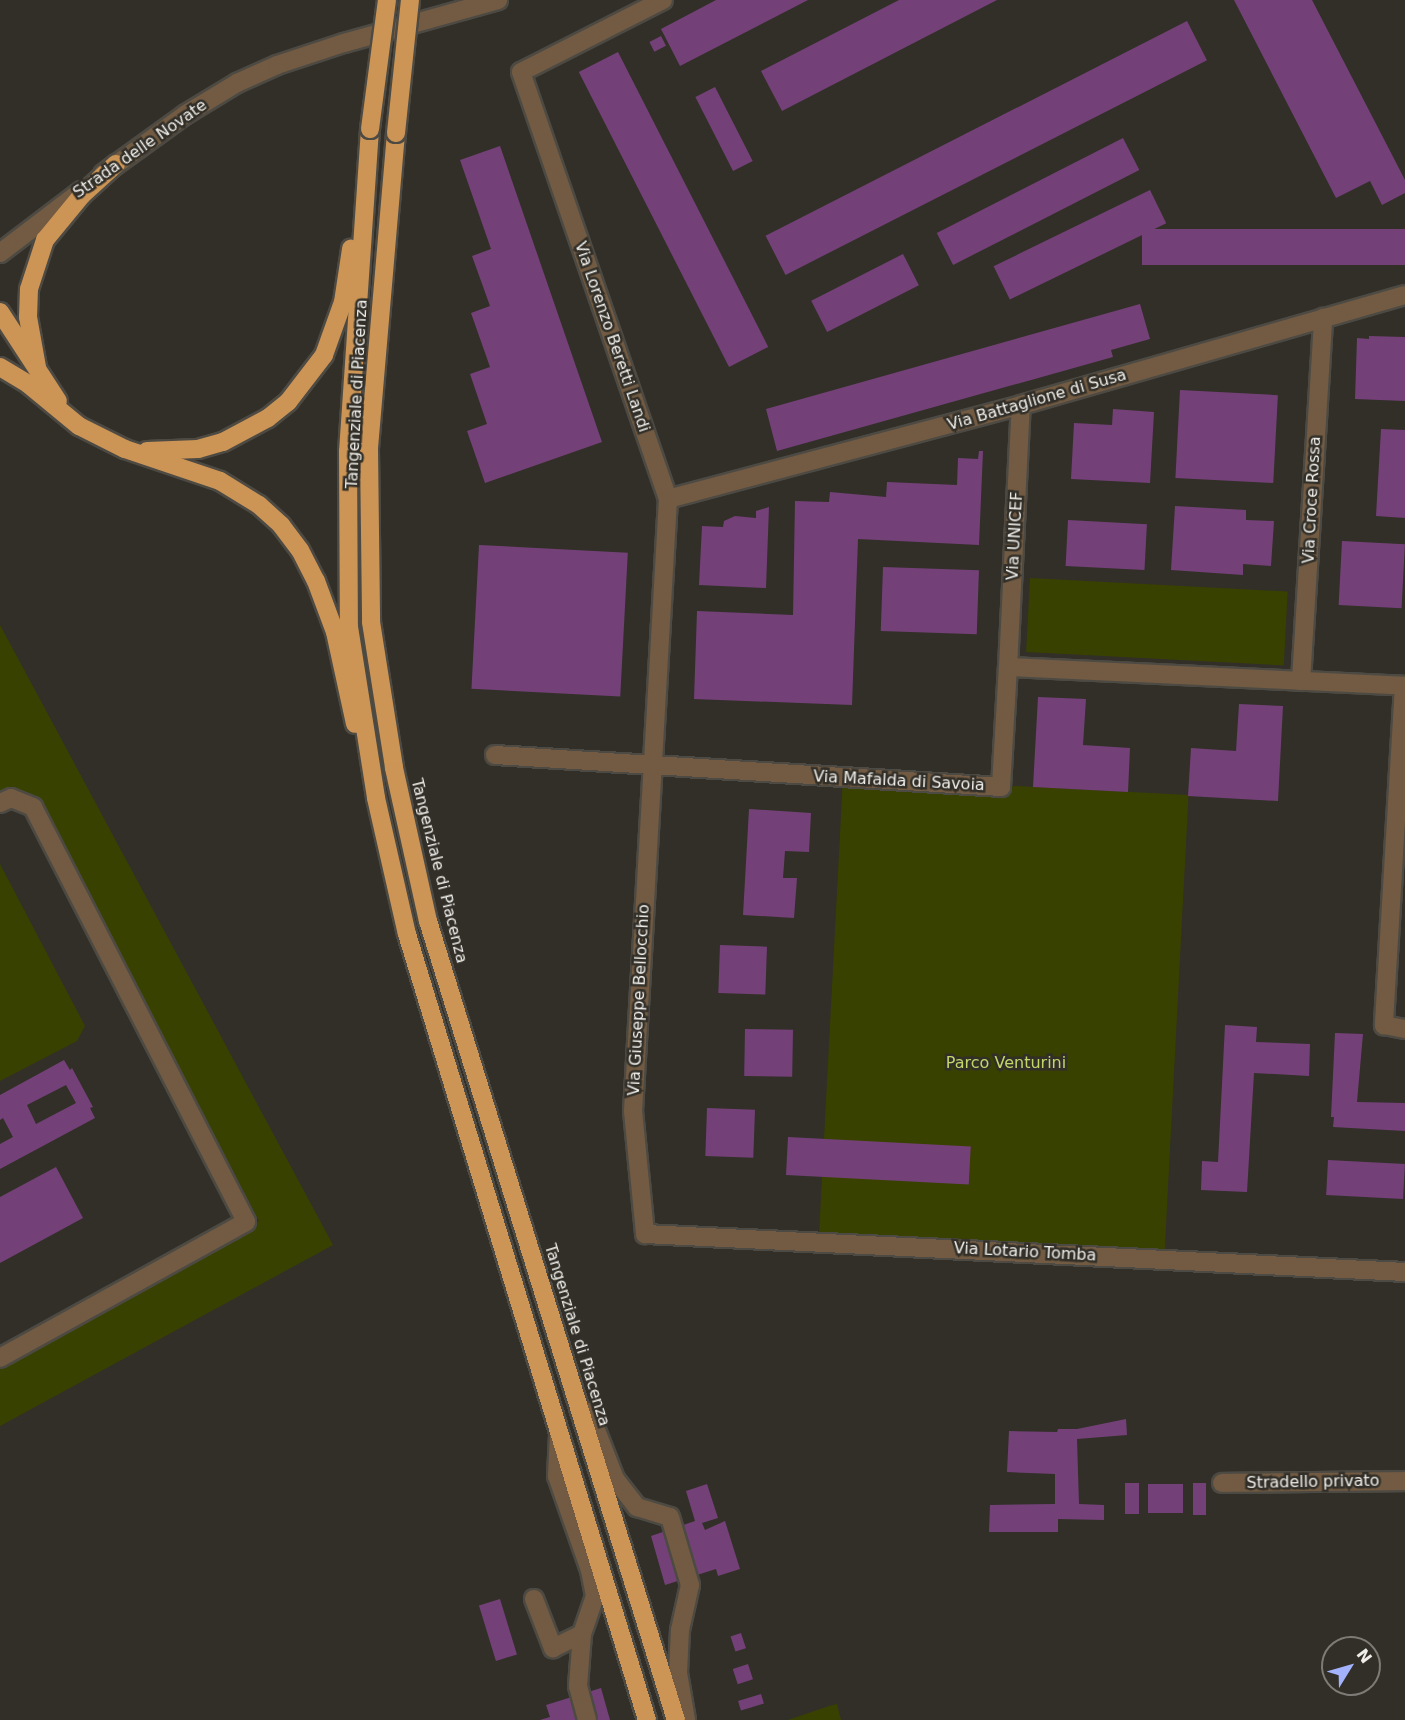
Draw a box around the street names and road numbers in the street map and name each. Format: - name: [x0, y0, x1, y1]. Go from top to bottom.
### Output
- street label: Strada delle Novate: [69, 96, 211, 202]
- street label: Via Lorenzo Beretti Landi: [570, 239, 654, 435]
- street label: Tangenziale di Piacenza: [342, 299, 372, 489]
- street label: Via Battaglione di Susa: [945, 365, 1129, 435]
- street label: Via Croce Rossa: [1299, 436, 1325, 564]
- street label: Via UNICEF: [1003, 491, 1027, 581]
- street label: Via Mafalda di Savoia: [813, 767, 985, 795]
- street label: Tangenziale di Piacenza: [407, 777, 471, 965]
- street label: Via Giuseppe Bellocchio: [624, 904, 654, 1096]
- street label: Via Lotario Tomba: [953, 1239, 1097, 1265]
- street label: Tangenziale di Piacenza: [540, 1242, 614, 1428]
- street label: Stradello privato: [1246, 1471, 1380, 1493]

